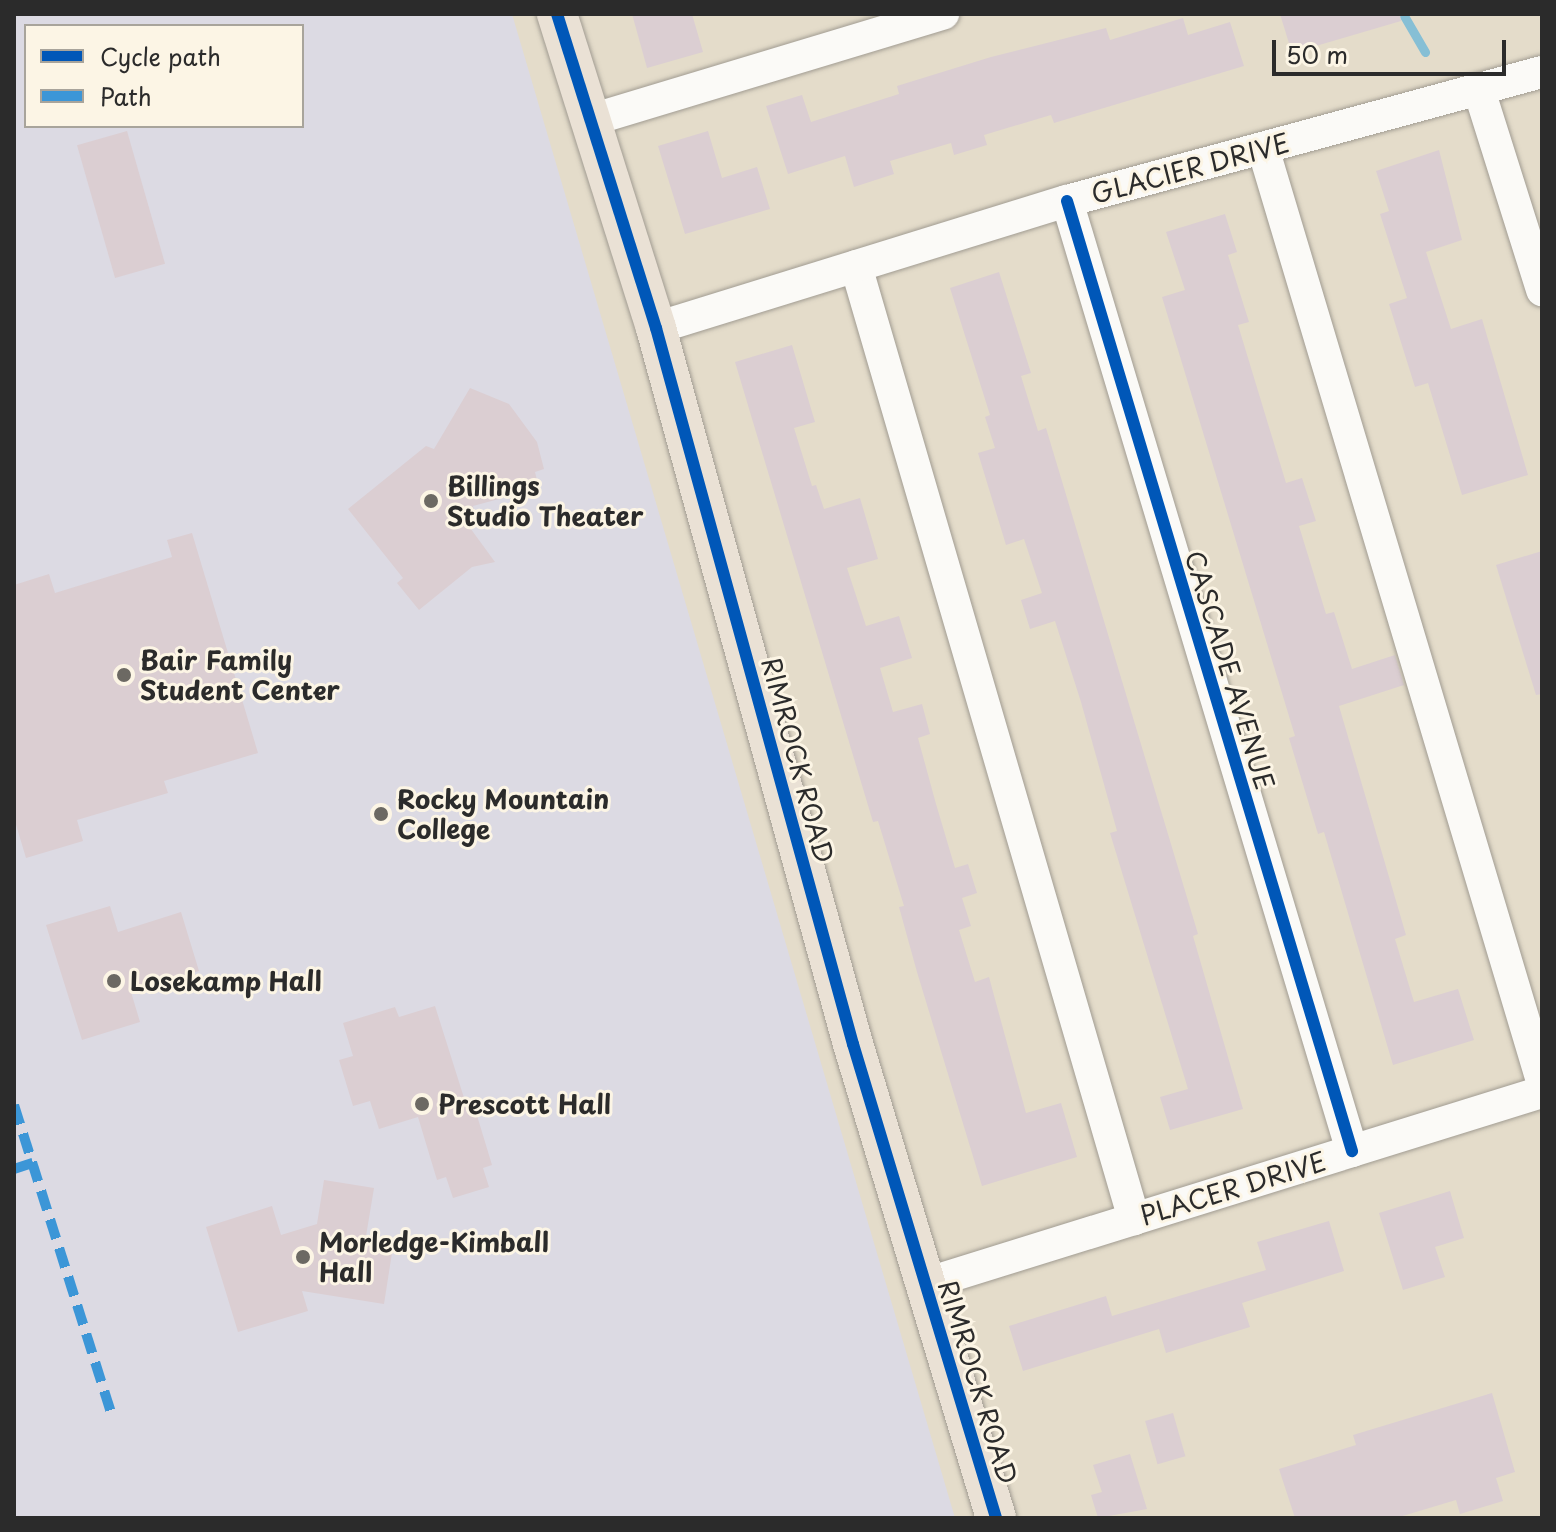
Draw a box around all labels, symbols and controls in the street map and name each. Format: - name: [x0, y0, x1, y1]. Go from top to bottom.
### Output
- legend: [24, 24, 304, 128]
- scale bar: [1276, 24, 1510, 74]
- text: 50 m: [1286, 36, 1348, 72]
- text: Cycle path: [100, 38, 221, 74]
- text: Path: [100, 78, 152, 114]
- street label: GLACIER DRIVE: [1087, 126, 1293, 210]
- place label: Billings Studio Theater: [447, 470, 644, 532]
- marker: Billings Studio Theater: [422, 492, 440, 510]
- street label: CASCADE AVENUE: [1178, 546, 1282, 794]
- place label: Bair Family Student Center: [140, 644, 341, 706]
- street label: RIMROCK ROAD: [755, 652, 841, 868]
- marker: Bair Family Student Center: [115, 666, 133, 684]
- place label: Rocky Mountain College: [397, 783, 610, 844]
- marker: Rocky Mountain College: [372, 805, 390, 823]
- place label: Losekamp Hall: [130, 965, 322, 997]
- marker: Losekamp Hall: [105, 972, 123, 990]
- place label: Prescott Hall: [438, 1088, 611, 1120]
- marker: Prescott Hall: [413, 1095, 431, 1113]
- street label: PLACER DRIVE: [1136, 1145, 1330, 1231]
- place label: Morledge-Kimball Hall: [319, 1226, 549, 1288]
- marker: Morledge-Kimball Hall: [294, 1248, 312, 1266]
- street label: RIMROCK ROAD: [932, 1275, 1024, 1489]

